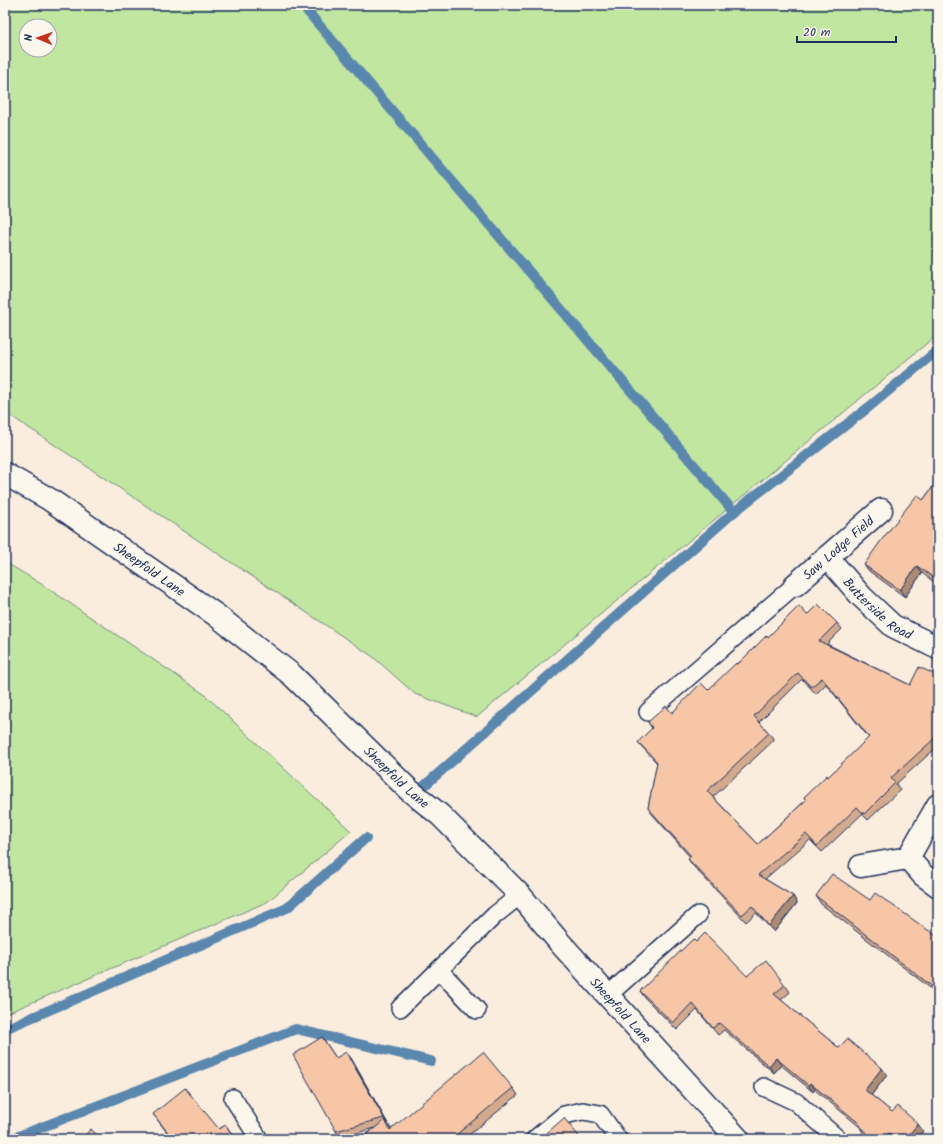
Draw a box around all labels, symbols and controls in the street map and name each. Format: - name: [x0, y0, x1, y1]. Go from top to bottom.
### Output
- north arrow: [18, 18, 58, 58]
- scale bar: [797, 18, 896, 44]
- text: 20 m: [803, 23, 831, 42]
- text: N: [20, 34, 38, 41]
- street label: Saw Lodge Field: [798, 511, 880, 586]
- street label: Sheepfold Lane: [108, 538, 189, 603]
- street label: Butterside Road: [837, 573, 916, 646]
- street label: Sheepfold Lane: [358, 742, 433, 814]
- street label: Sheepfold Lane: [584, 973, 656, 1049]

